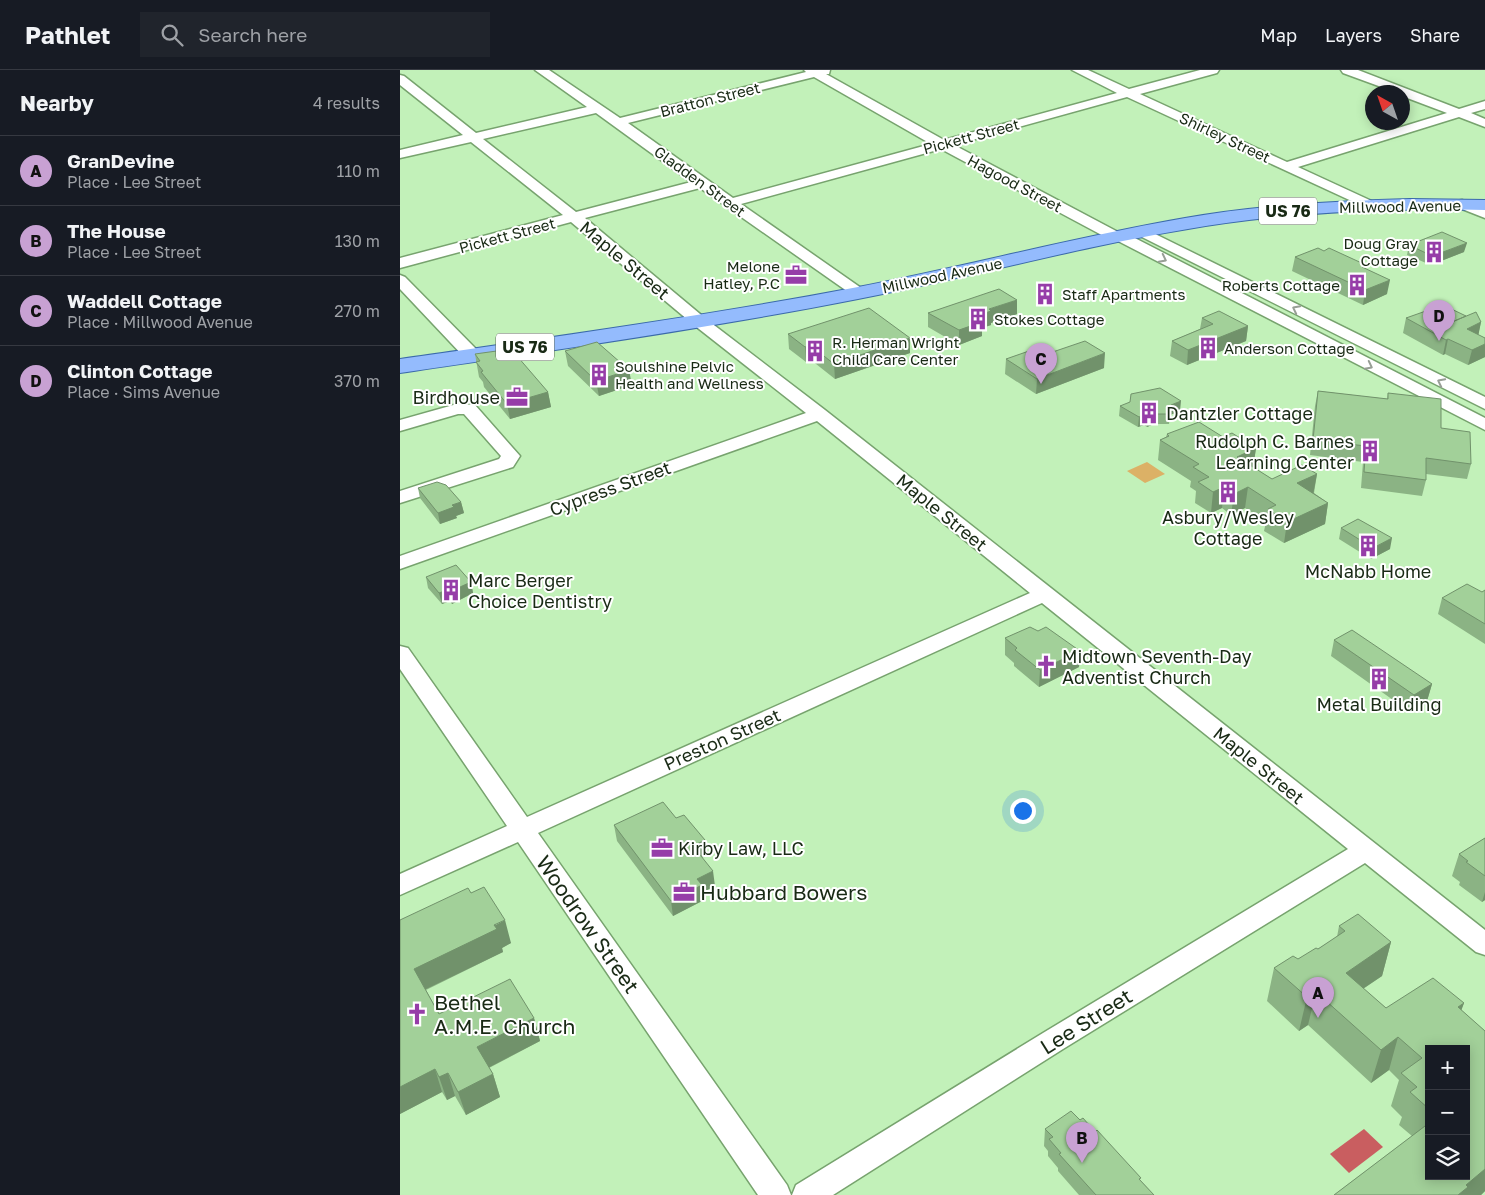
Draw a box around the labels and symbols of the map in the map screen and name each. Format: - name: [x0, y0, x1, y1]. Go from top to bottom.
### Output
- street label: Bratton Street: [658, 78, 762, 120]
- north arrow: [1365, 85, 1410, 130]
- street label: Shirley Street: [1177, 108, 1273, 166]
- street label: Pickett Street: [921, 115, 1021, 157]
- street label: Gladden Street: [651, 142, 749, 220]
- street label: Hagood Street: [965, 151, 1065, 215]
- street label: Millwood Avenue: [1339, 196, 1462, 216]
- road number: US 76: [1259, 198, 1317, 224]
- street label: Pickett Street: [457, 214, 557, 256]
- street label: Maple Street: [576, 216, 674, 304]
- place label: Doug Gray Cottage: [1344, 234, 1419, 269]
- building icon: Doug Gray Cottage: [1421, 239, 1447, 265]
- street label: Millwood Avenue: [880, 253, 1004, 297]
- one-way arrow: [1158, 253, 1167, 263]
- place label: Melone Hatley, P.C: [703, 257, 780, 292]
- office icon: Melone Hatley, P.C: [783, 262, 809, 288]
- building icon: Roberts Cottage: [1344, 272, 1370, 298]
- place label: Roberts Cottage: [1222, 276, 1340, 294]
- building icon: Staff Apartments: [1032, 281, 1058, 307]
- place label: Staff Apartments: [1062, 285, 1186, 303]
- pin: D: [1423, 300, 1455, 341]
- one-way arrow: [1292, 305, 1301, 316]
- building icon: Stokes Cottage: [965, 306, 991, 332]
- place label: Stokes Cottage: [994, 310, 1105, 328]
- place label: R. Herman Wright Child Care Center: [832, 333, 959, 368]
- road number: US 76: [496, 334, 554, 360]
- building icon: Anderson Cottage: [1195, 335, 1221, 361]
- building icon: R. Herman Wright Child Care Center: [802, 338, 828, 364]
- place label: Anderson Cottage: [1224, 339, 1355, 357]
- pin: C: [1025, 343, 1057, 384]
- place label: Soulshine Pelvic Health and Wellness: [615, 357, 764, 392]
- one-way arrow: [1364, 360, 1373, 370]
- building icon: Soulshine Pelvic Health and Wellness: [586, 362, 612, 388]
- one-way arrow: [1438, 378, 1447, 388]
- office icon: Birdhouse: [504, 384, 530, 410]
- place label: Birdhouse: [412, 386, 500, 408]
- building icon: Dantzler Cottage: [1136, 400, 1162, 426]
- place label: Dantzler Cottage: [1166, 402, 1313, 424]
- place label: Rudolph C. Barnes Learning Center: [1195, 430, 1354, 473]
- building icon: Rudolph C. Barnes Learning Center: [1357, 438, 1383, 464]
- street label: Cypress Street: [546, 456, 674, 520]
- street label: Maple Street: [892, 469, 992, 555]
- building icon: Asbury/Wesley Cottage: [1215, 479, 1241, 505]
- place label: Asbury/Wesley Cottage: [1162, 506, 1294, 549]
- building icon: McNabb Home: [1355, 533, 1381, 559]
- place label: McNabb Home: [1305, 560, 1431, 582]
- place label: Marc Berger Choice Dentistry: [468, 569, 612, 612]
- building icon: Marc Berger Choice Dentistry: [438, 577, 464, 603]
- place label: Midtown Seventh-Day Adventist Church: [1062, 645, 1252, 688]
- church icon: Midtown Seventh-Day Adventist Church: [1033, 653, 1059, 679]
- building icon: Metal Building: [1366, 666, 1392, 692]
- place label: Metal Building: [1317, 693, 1441, 715]
- street label: Preston Street: [660, 703, 784, 775]
- street label: Maple Street: [1209, 722, 1309, 808]
- your location: [1010, 798, 1036, 824]
- office icon: Kirby Law, LLC: [649, 835, 675, 861]
- place label: Kirby Law, LLC: [678, 837, 804, 859]
- street label: Woodrow Street: [531, 850, 645, 998]
- office icon: Hubbard Bowers: [671, 879, 697, 905]
- place label: Hubbard Bowers: [700, 879, 867, 905]
- pin: A: [1302, 977, 1334, 1018]
- street label: Lee Street: [1035, 983, 1137, 1059]
- place label: Bethel A.M.E. Church: [434, 989, 576, 1039]
- church icon: Bethel A.M.E. Church: [404, 1001, 430, 1027]
- pin: B: [1066, 1122, 1098, 1163]

